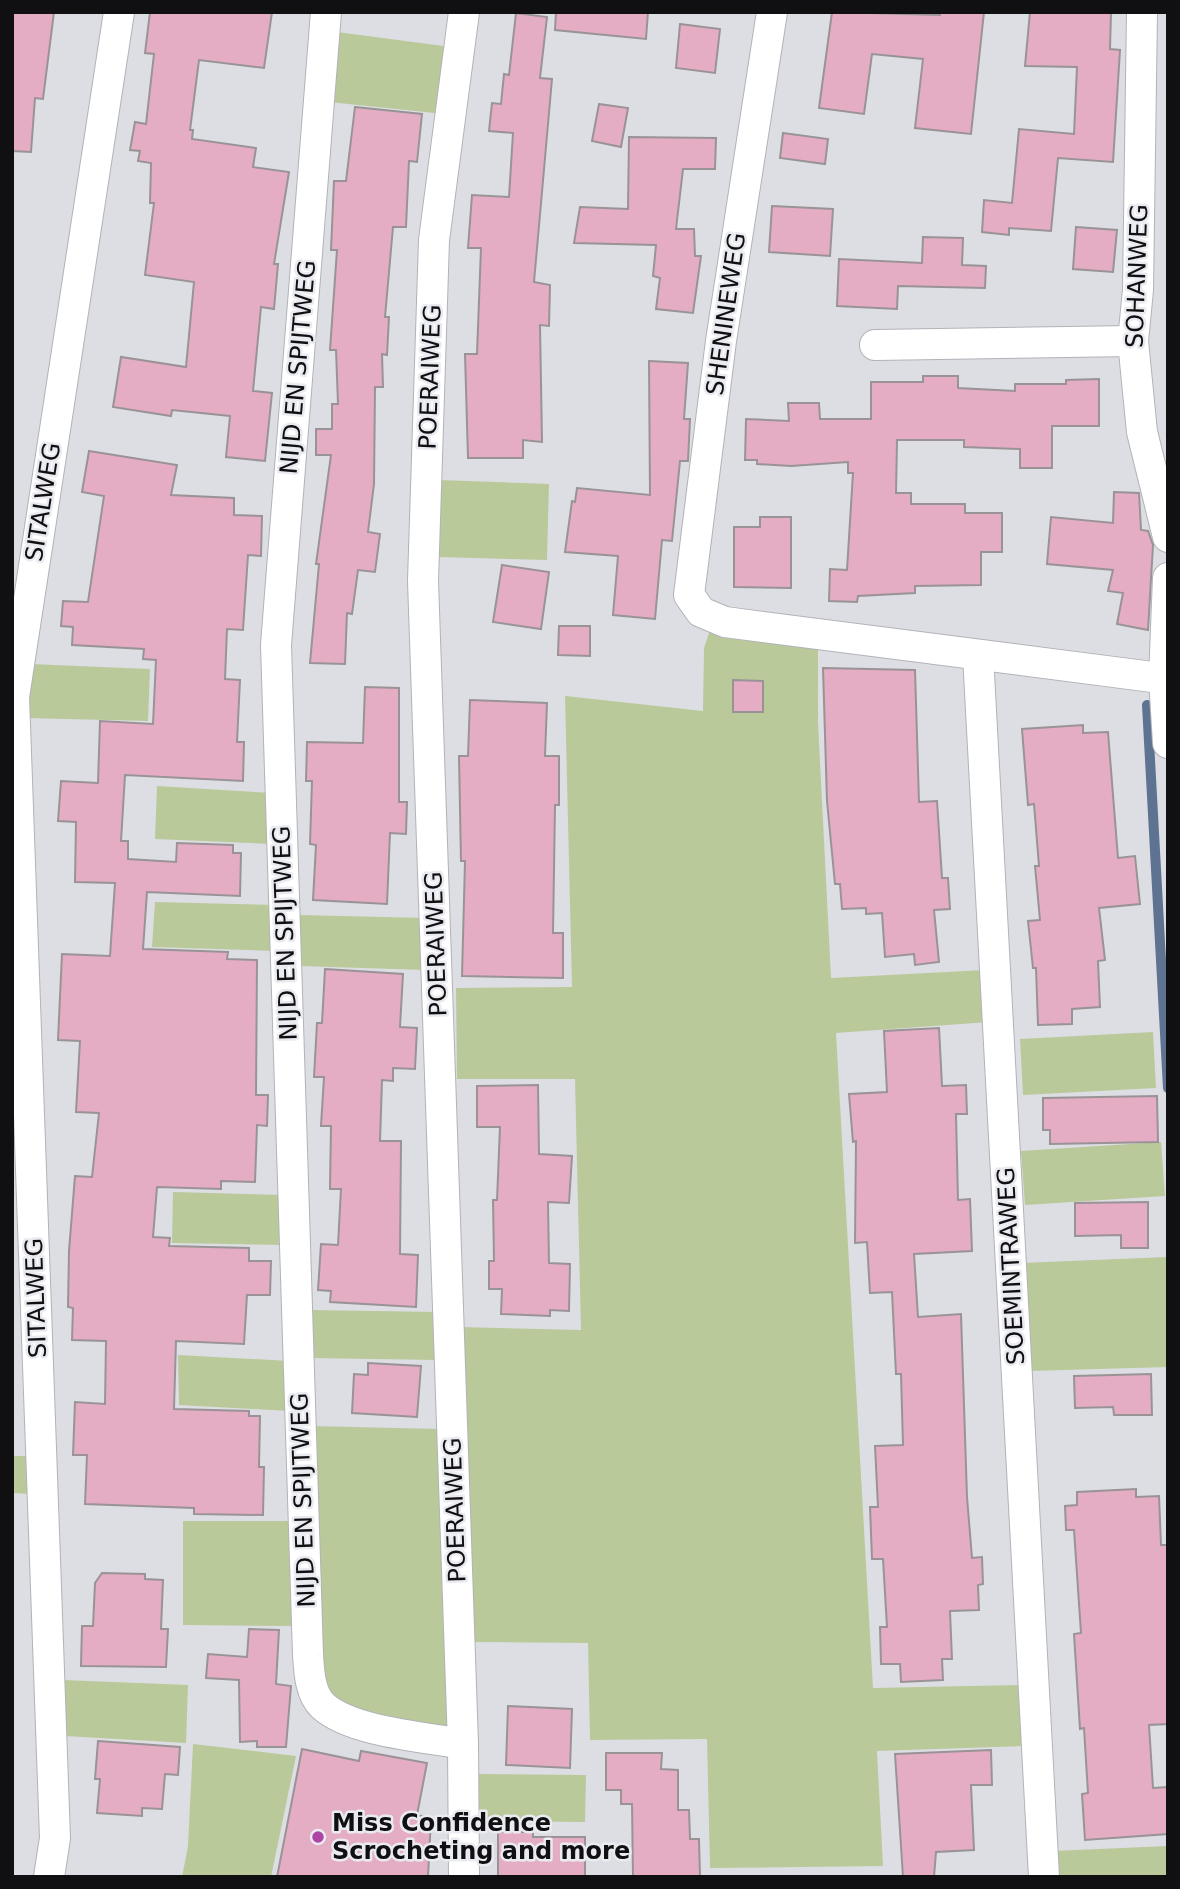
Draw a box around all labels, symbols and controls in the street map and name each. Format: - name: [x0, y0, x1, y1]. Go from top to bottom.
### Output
- street label: SOHANWEG: [1120, 204, 1154, 348]
- street label: SHENINEWEG: [701, 231, 751, 397]
- street label: NIJD EN SPIJTWEG: [275, 259, 321, 475]
- street label: POERAIWEG: [413, 304, 447, 450]
- street label: SITALWEG: [20, 440, 66, 564]
- street label: NIJD EN SPIJTWEG: [267, 825, 303, 1041]
- street label: POERAIWEG: [419, 871, 453, 1017]
- street label: SOEMINTRAWEG: [992, 1166, 1030, 1366]
- street label: SITALWEG: [20, 1237, 52, 1359]
- street label: NIJD EN SPIJTWEG: [285, 1392, 321, 1608]
- street label: POERAIWEG: [438, 1437, 472, 1583]
- place label: Miss Confidence Scrocheting and more: [332, 1809, 630, 1865]
- marker: Miss Confidence Scrocheting and more: [310, 1829, 326, 1845]

